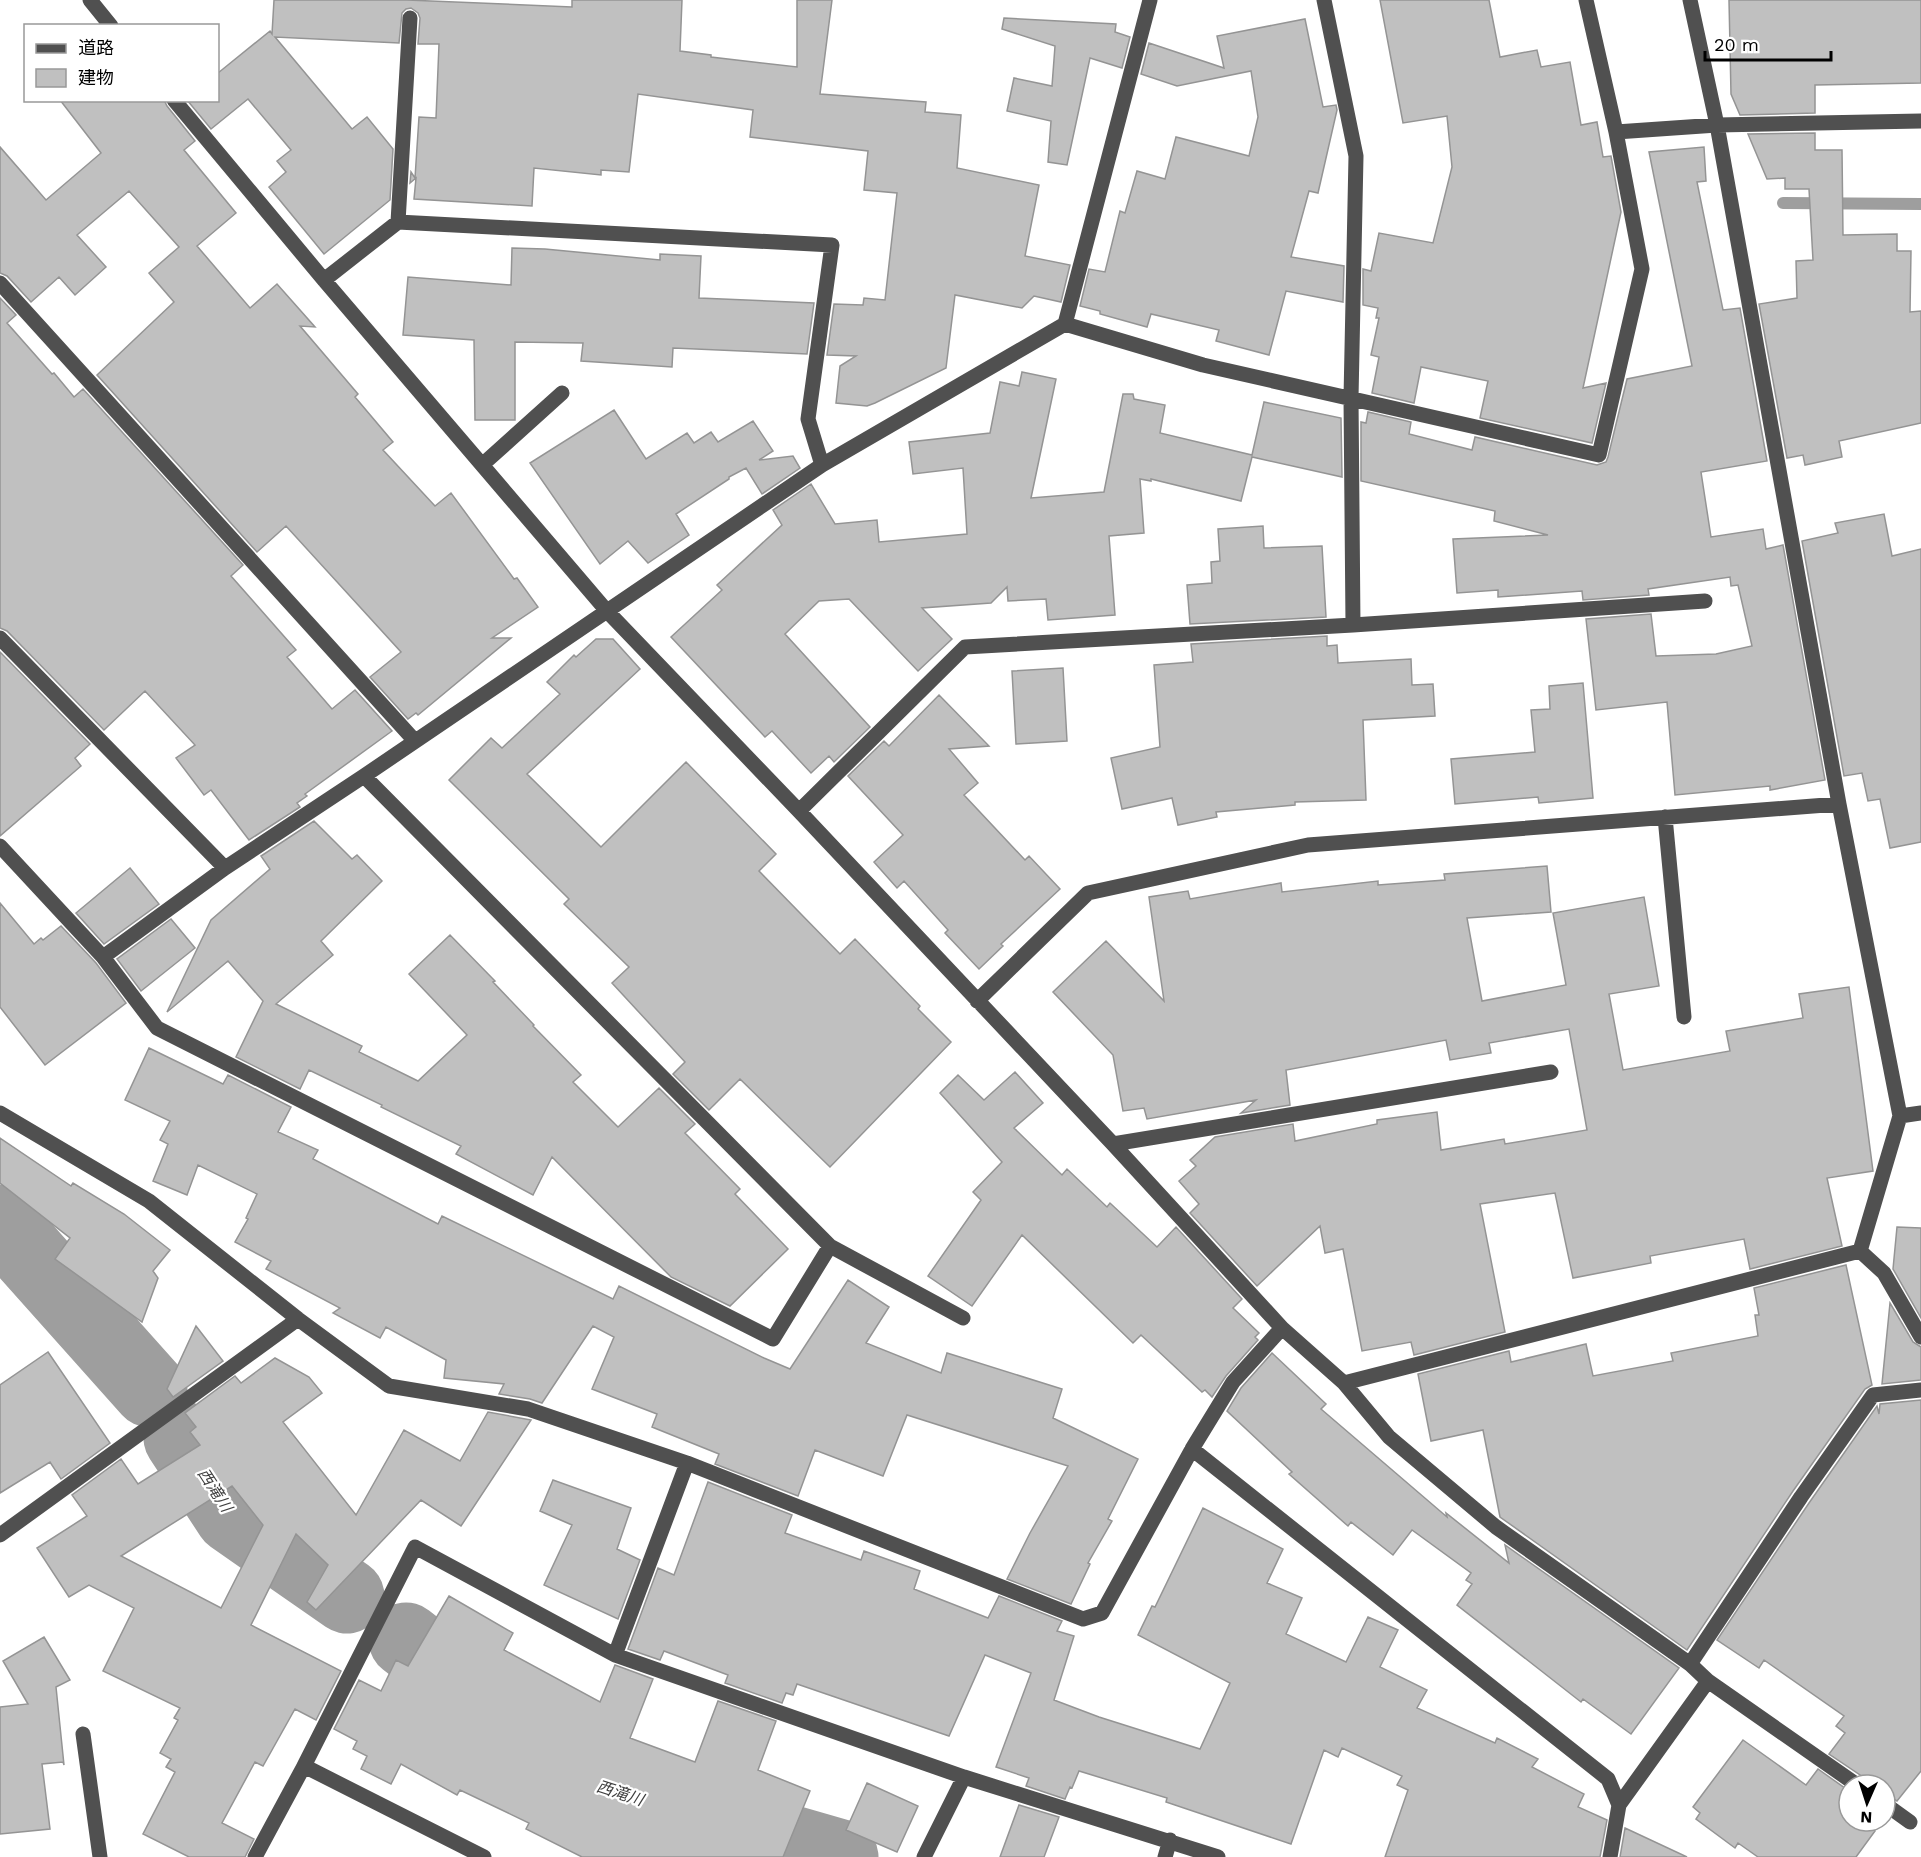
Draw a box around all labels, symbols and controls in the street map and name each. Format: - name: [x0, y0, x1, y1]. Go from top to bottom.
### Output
- legend: [24, 24, 219, 102]
- scale bar: [1705, 24, 1831, 62]
- text: 20 m: [1714, 34, 1759, 55]
- text: 道路: [78, 37, 114, 58]
- text: 建物: [78, 67, 114, 88]
- water label: 西滝川: [194, 1465, 237, 1517]
- north arrow: [1837, 1773, 1897, 1833]
- water label: 西滝川: [594, 1777, 648, 1810]
- text: N: [1860, 1808, 1873, 1827]

